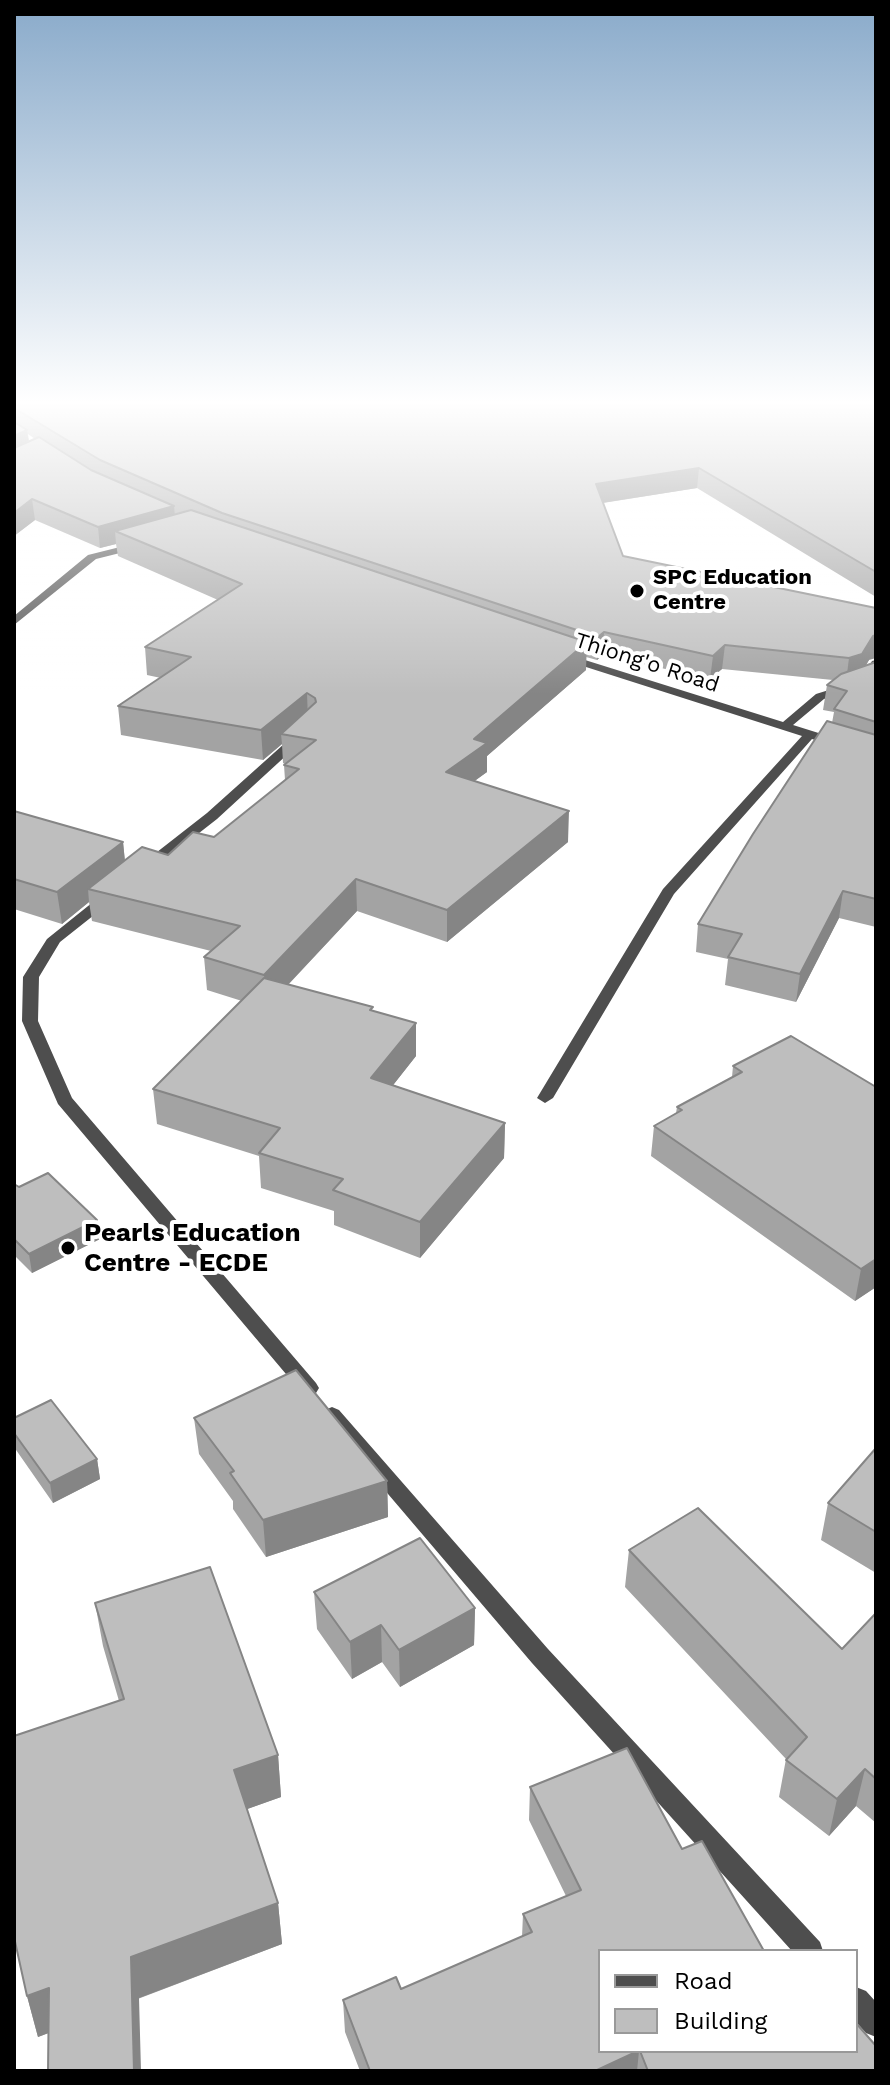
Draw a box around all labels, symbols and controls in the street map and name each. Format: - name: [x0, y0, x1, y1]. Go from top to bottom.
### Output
- place label: SPC Education Centre: [653, 565, 812, 616]
- marker: SPC Education Centre: [628, 582, 646, 600]
- street label: Thiong'o Road: [572, 627, 722, 699]
- place label: Pearls Education Centre - ECDE: [84, 1217, 301, 1278]
- marker: Pearls Education Centre - ECDE: [59, 1239, 77, 1257]
- legend: [598, 1949, 858, 2053]
- text: Road: [674, 1967, 733, 1995]
- text: Building: [674, 2007, 767, 2035]

